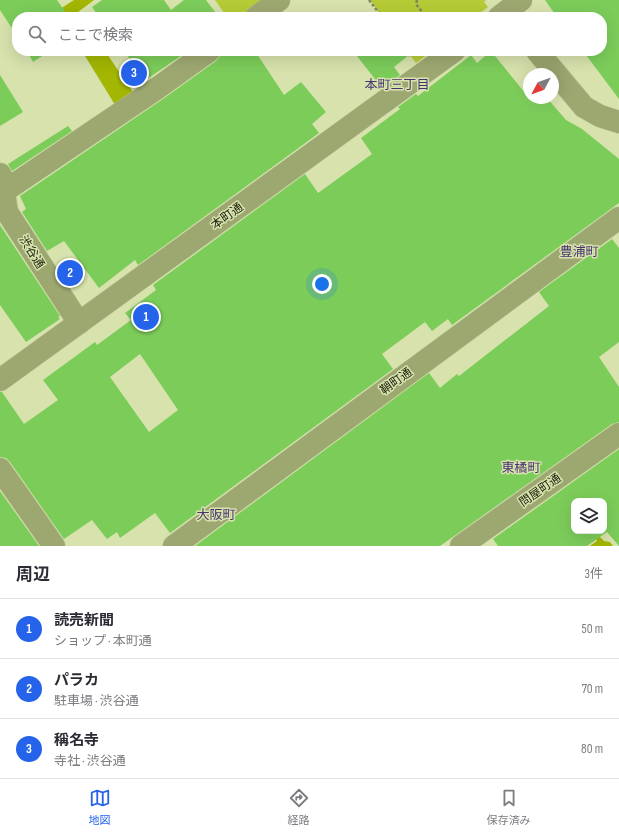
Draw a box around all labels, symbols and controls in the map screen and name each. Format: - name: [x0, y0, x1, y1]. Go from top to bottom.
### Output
- search box: [12, 12, 607, 56]
- icon: search: [26, 23, 48, 45]
- text: ここで検索: [58, 26, 133, 45]
- pin: 3: [121, 58, 147, 88]
- north arrow: [523, 68, 559, 104]
- district label: 本町三丁目: [364, 77, 430, 93]
- street label: 本町通: [208, 200, 246, 233]
- street label: 渋谷通: [16, 233, 47, 272]
- district label: 豊浦町: [559, 244, 599, 260]
- pin: 2: [57, 258, 83, 288]
- your location: [312, 274, 332, 294]
- pin: 1: [133, 302, 159, 332]
- street label: 鞘町通: [377, 365, 415, 398]
- district label: 東橘町: [501, 460, 541, 476]
- street label: 問屋町通: [516, 470, 564, 510]
- map controls: [571, 498, 607, 534]
- button: layers: [571, 498, 607, 534]
- district label: 大阪町: [196, 507, 236, 523]
- text: 周辺: [16, 565, 50, 585]
- text: 3件: [585, 566, 603, 582]
- text: 読売新聞: [54, 611, 114, 630]
- text: 1: [26, 621, 32, 637]
- text: 50 m: [582, 621, 603, 637]
- text: ショップ · 本町通: [54, 633, 152, 649]
- text: パラカ: [54, 671, 99, 690]
- text: 2: [26, 681, 32, 697]
- text: 70 m: [582, 681, 603, 697]
- text: 駐車場 · 渋谷通: [54, 693, 139, 709]
- text: 稱名寺: [54, 731, 99, 750]
- text: 3: [26, 741, 32, 757]
- text: 80 m: [581, 741, 603, 757]
- text: 寺社 · 渋谷通: [54, 753, 126, 769]
- tab: 地図: [89, 787, 111, 827]
- tab: 経路: [288, 787, 310, 827]
- tab: 保存済み: [487, 787, 531, 827]

